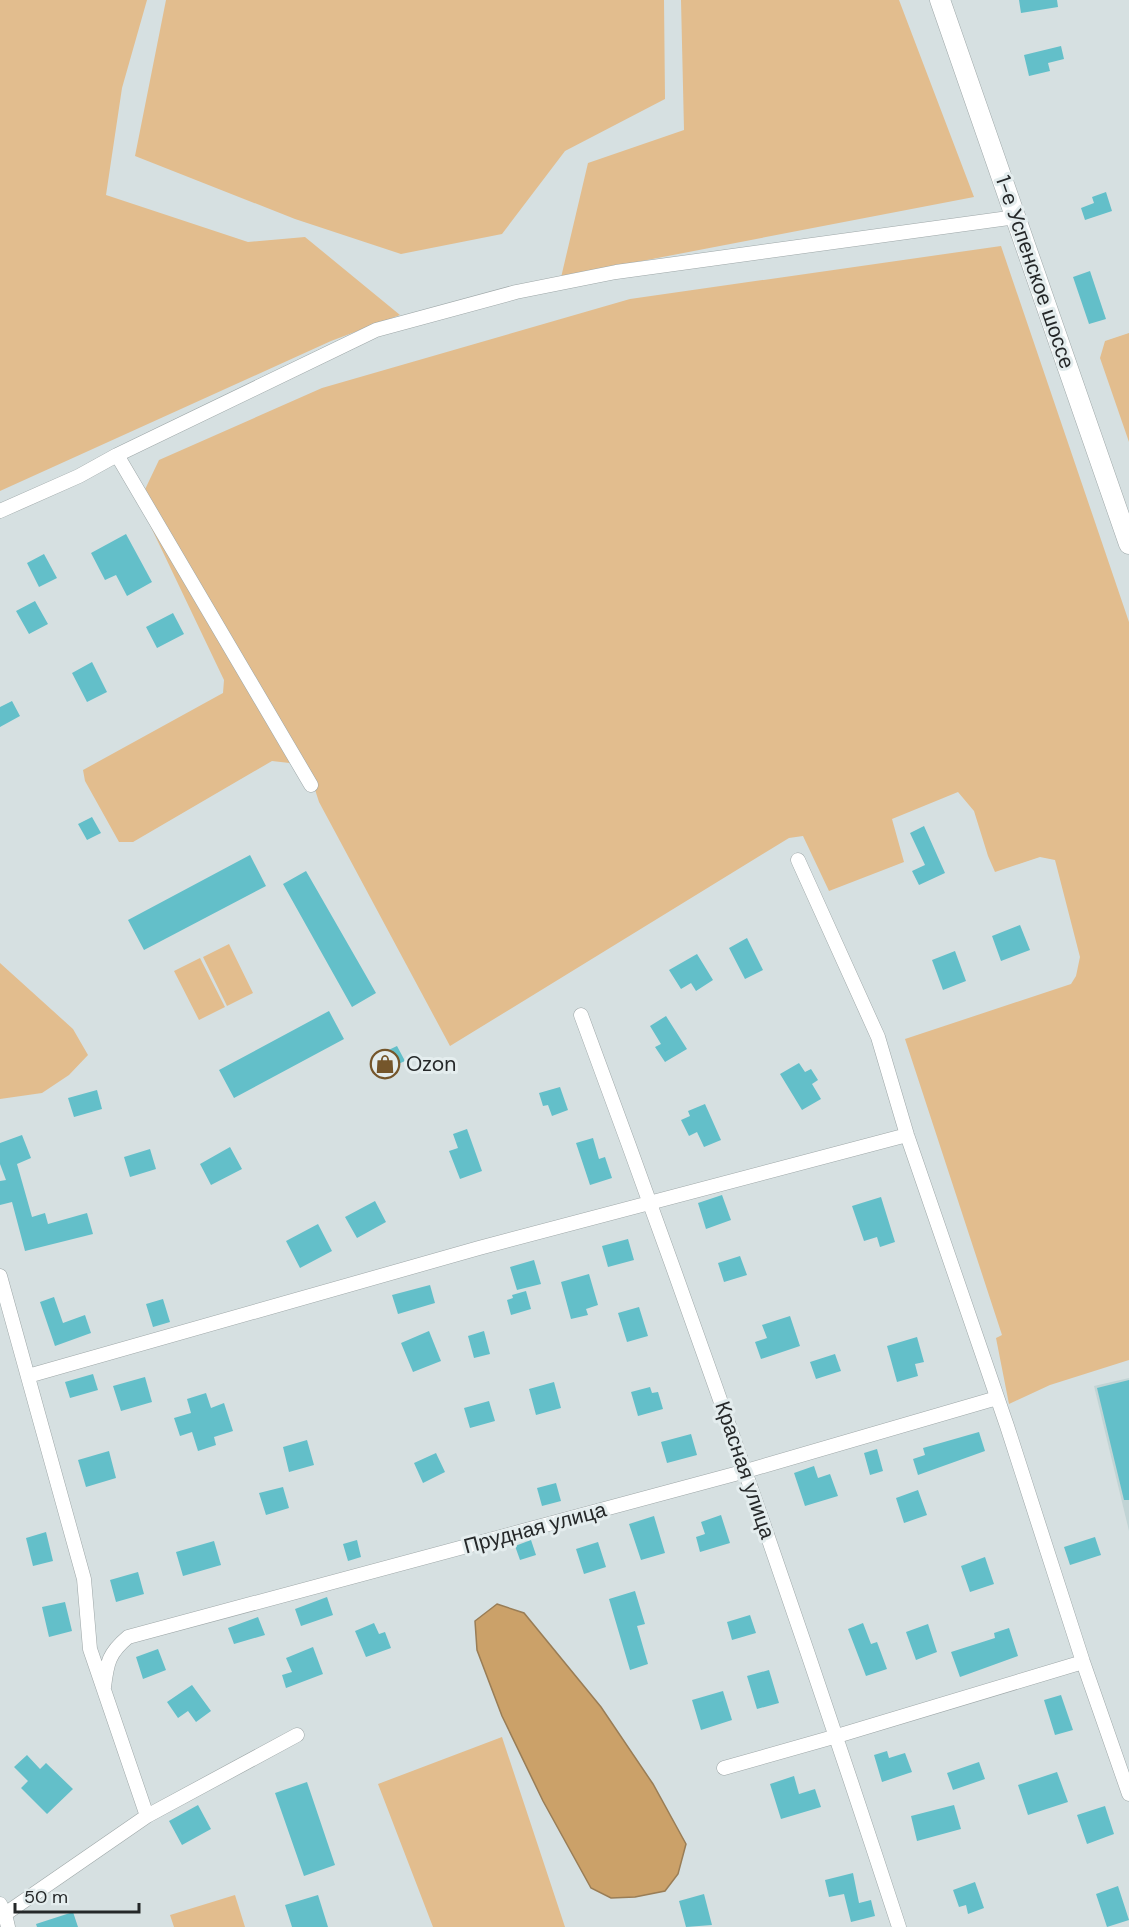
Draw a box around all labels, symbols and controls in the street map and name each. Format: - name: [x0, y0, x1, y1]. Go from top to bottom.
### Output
- street label: 1-е Успенское шоссе: [989, 172, 1081, 372]
- shop icon: Ozon: [369, 1048, 401, 1080]
- place label: Ozon: [406, 1050, 456, 1078]
- street label: Красная улица: [708, 1397, 782, 1543]
- street label: Прудная улица: [461, 1495, 610, 1560]
- scale bar: [15, 1876, 140, 1914]
- text: 50 m: [24, 1885, 68, 1909]

